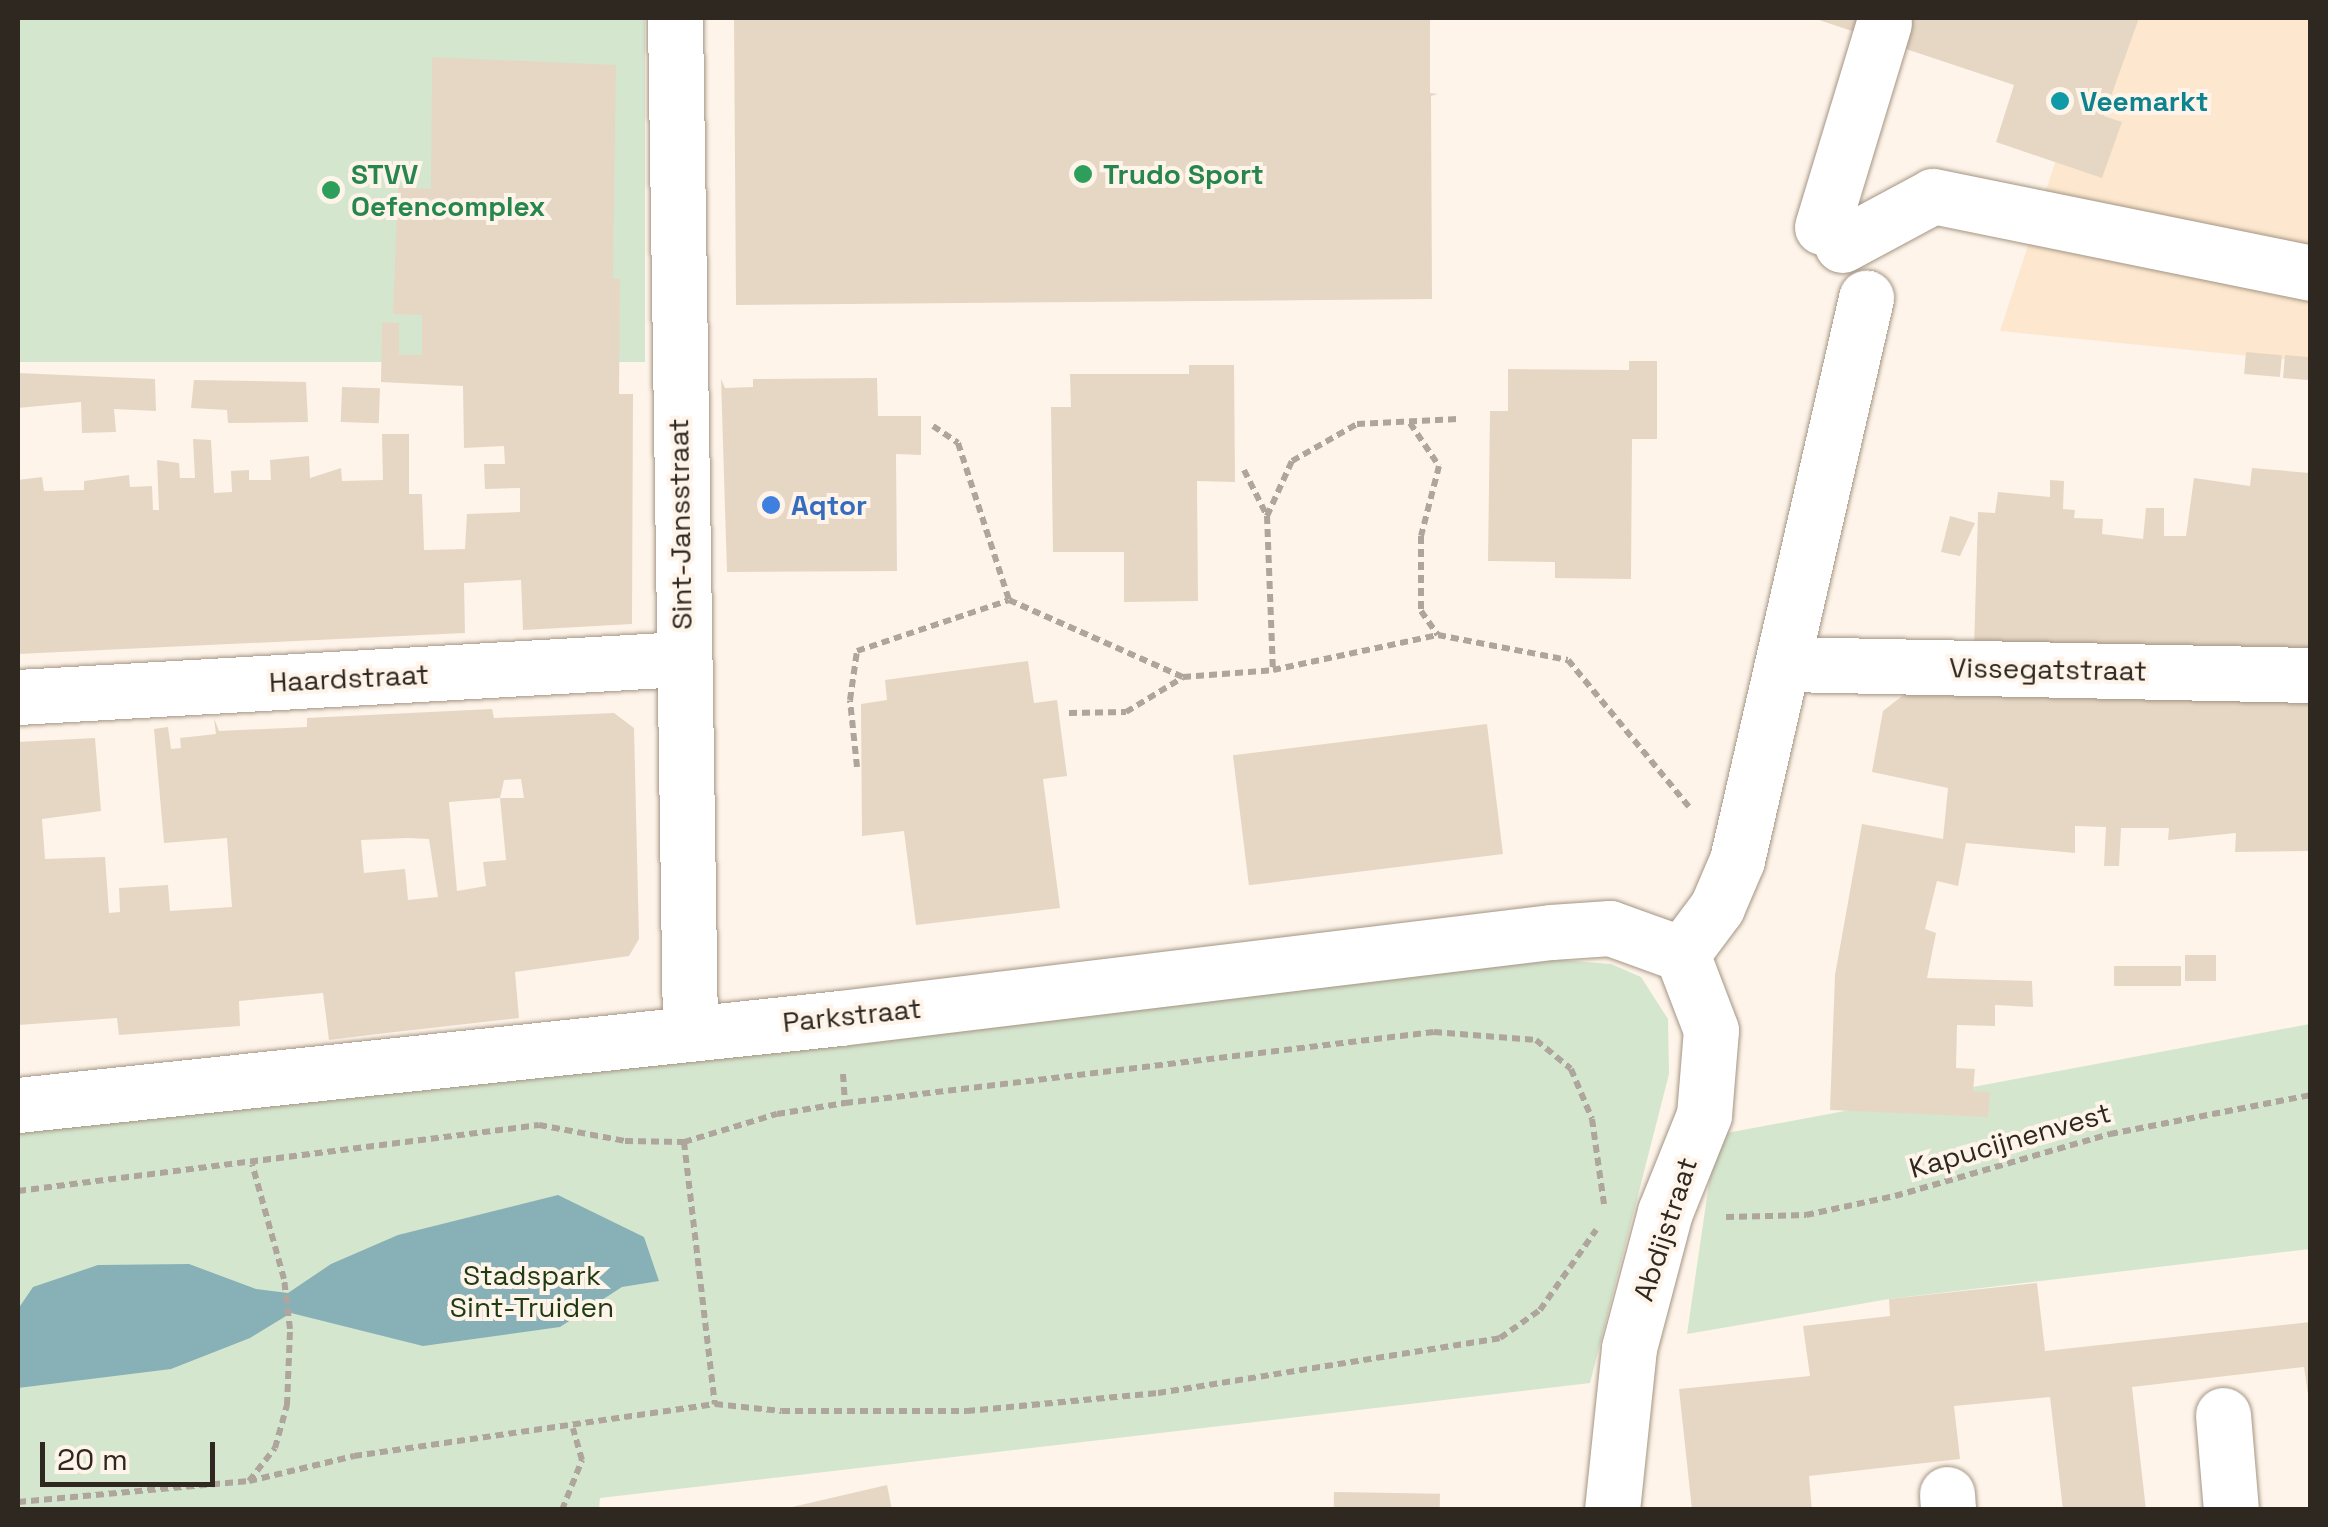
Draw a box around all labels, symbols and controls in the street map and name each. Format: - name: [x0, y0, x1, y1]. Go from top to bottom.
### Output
- place label: Veemarkt: [2080, 84, 2209, 118]
- marker: Veemarkt: [2049, 90, 2071, 112]
- place label: STVV Oefencomplex: [351, 157, 545, 223]
- place label: Trudo Sport: [1103, 157, 1264, 191]
- marker: Trudo Sport: [1072, 163, 1094, 185]
- marker: STVV Oefencomplex: [320, 179, 342, 201]
- street label: Sint-Jansstraat: [661, 418, 699, 630]
- place label: Aqtor: [791, 488, 867, 522]
- marker: Aqtor: [760, 494, 782, 516]
- street label: Vissegatstraat: [1949, 650, 2147, 688]
- street label: Haardstraat: [268, 657, 430, 699]
- street label: Parkstraat: [781, 991, 923, 1039]
- street label: Kapucijnenvest: [1906, 1095, 2114, 1185]
- street label: Abdijstraat: [1626, 1153, 1704, 1305]
- park label: Stadspark Sint-Truiden: [450, 1258, 614, 1324]
- scale bar: [45, 1422, 220, 1484]
- text: 20 m: [57, 1440, 128, 1479]

